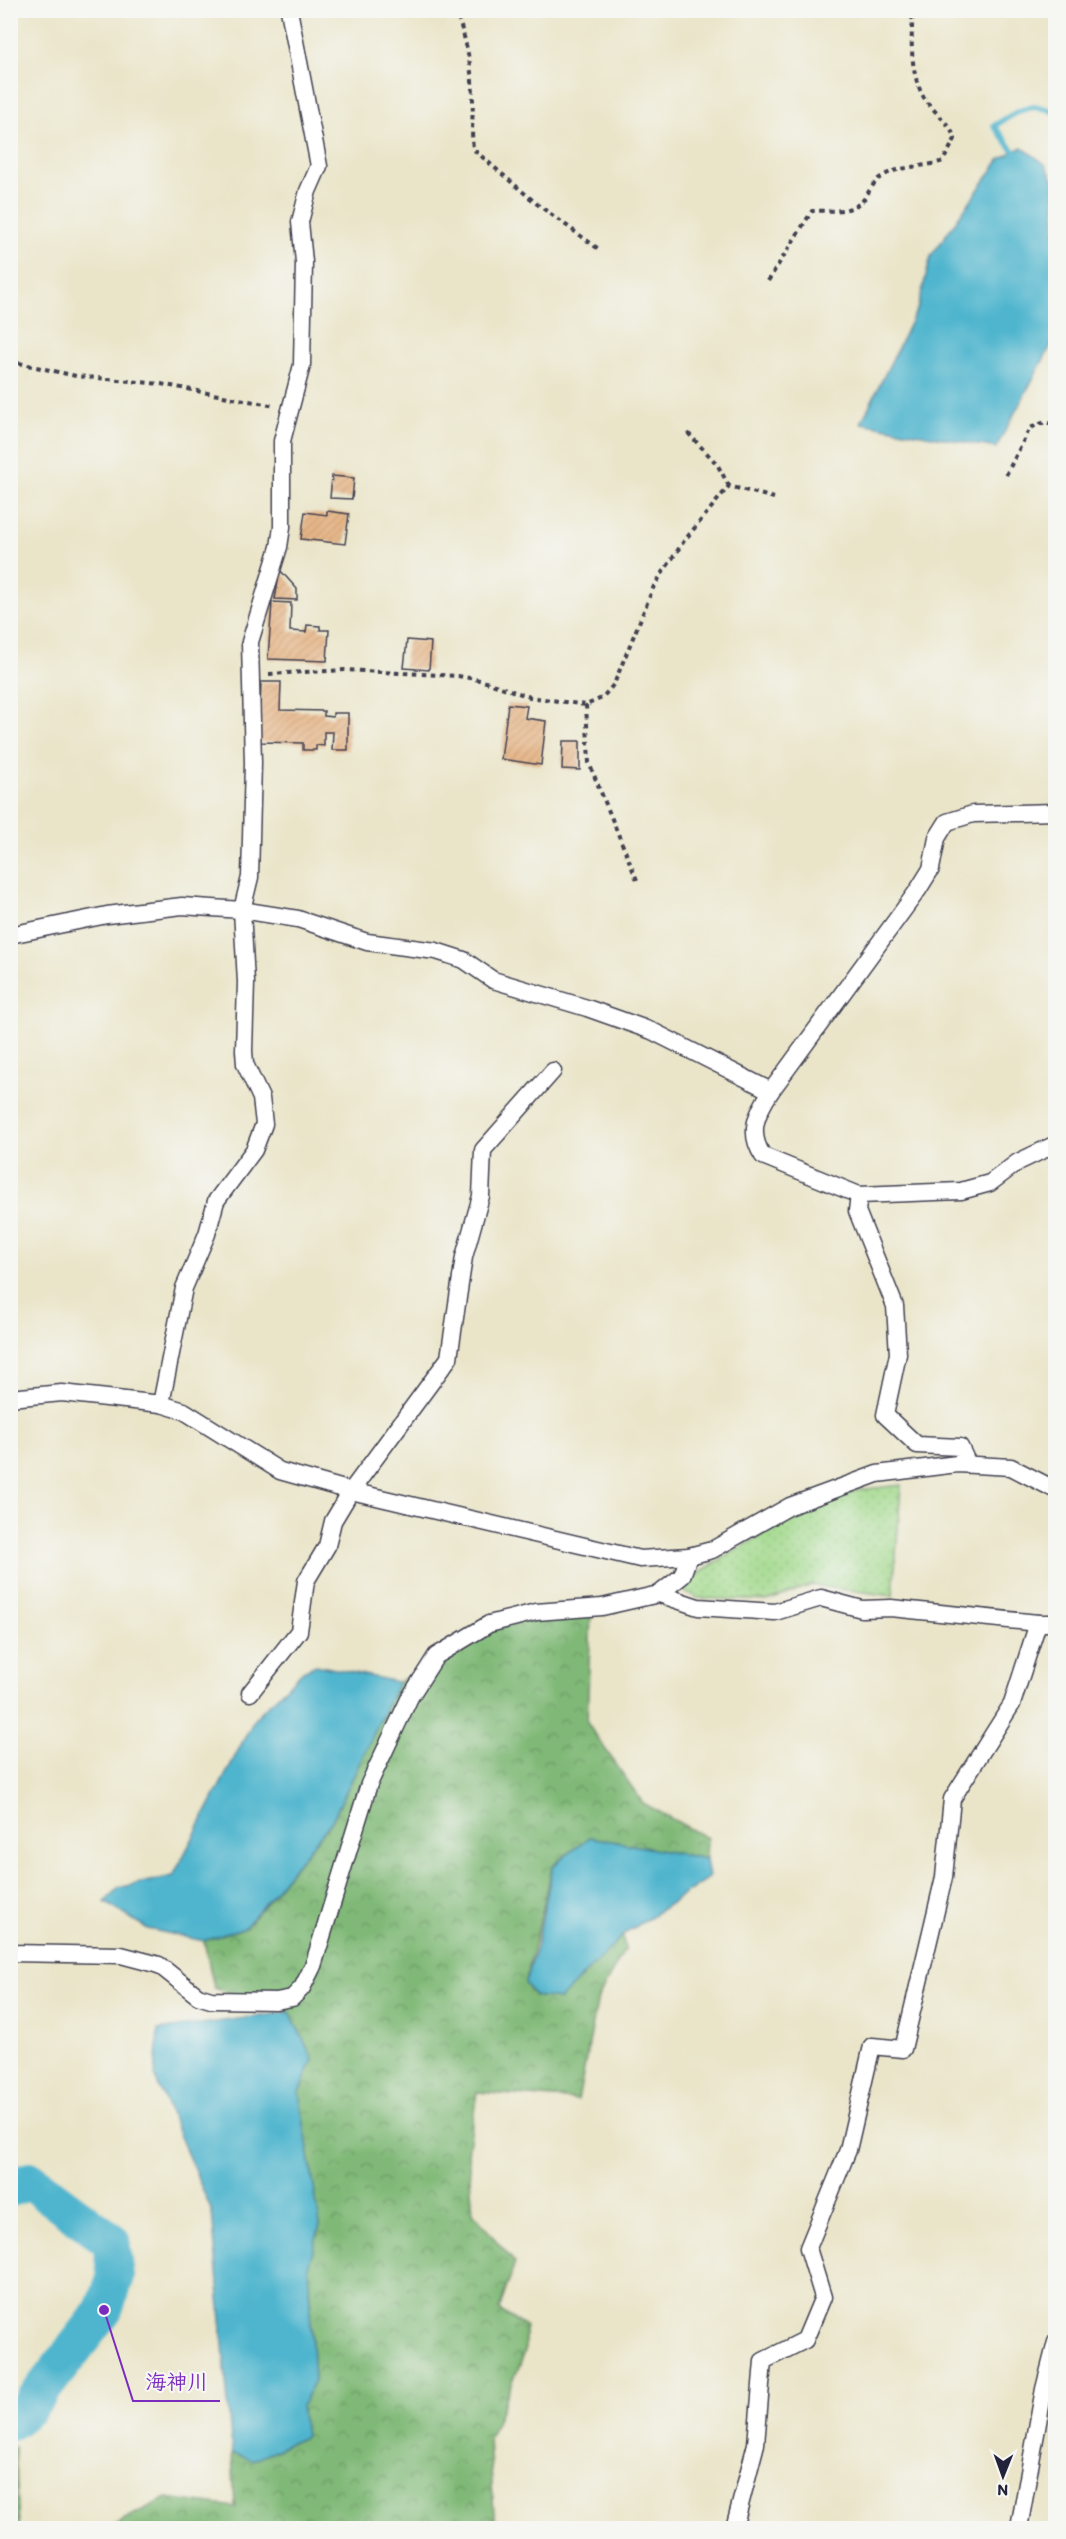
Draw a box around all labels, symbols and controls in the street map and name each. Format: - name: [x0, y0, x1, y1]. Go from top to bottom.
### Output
- callout: 海神川: [133, 2362, 220, 2401]
- text: 海神川: [146, 2369, 209, 2394]
- north arrow: [973, 2446, 1033, 2506]
- text: N: [997, 2481, 1008, 2500]

